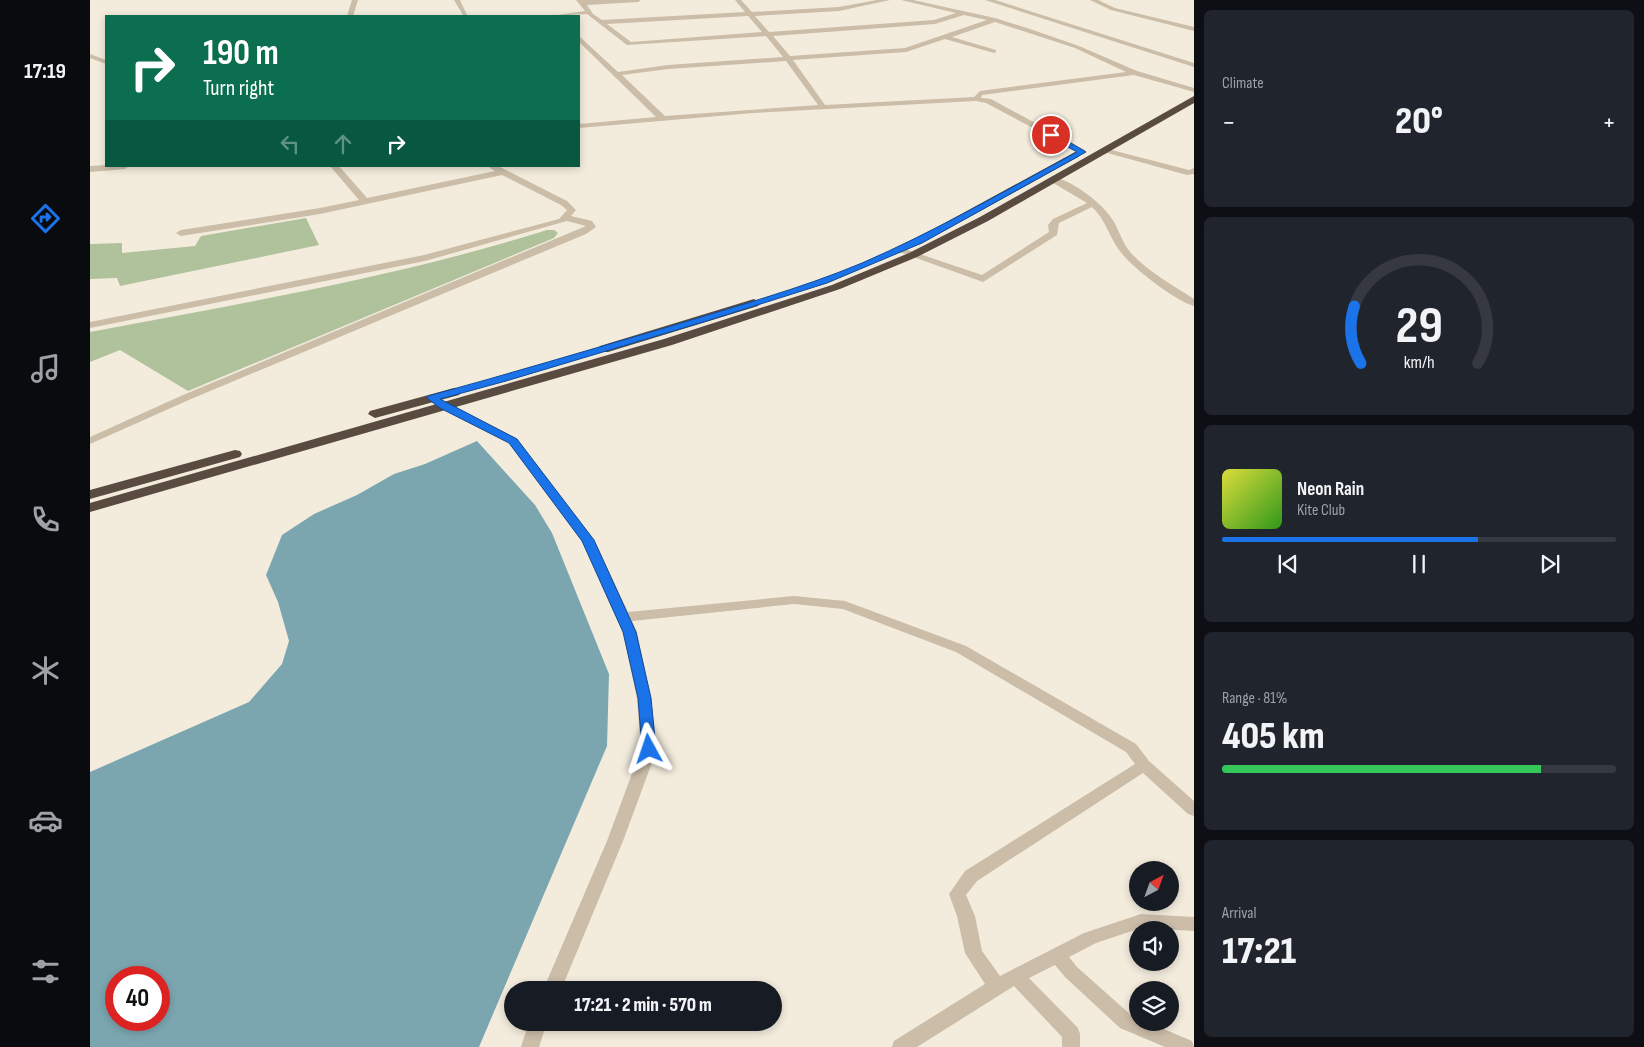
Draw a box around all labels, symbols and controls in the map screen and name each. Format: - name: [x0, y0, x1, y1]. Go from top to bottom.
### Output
- text: 190 m: [203, 32, 279, 75]
- icon: right: [120, 35, 185, 100]
- text: 17:19: [24, 58, 66, 85]
- text: Climate: [1222, 74, 1264, 93]
- text: Turn right: [203, 75, 274, 102]
- text: 20°: [1395, 99, 1443, 144]
- text: −: [1222, 106, 1236, 139]
- text: +: [1602, 106, 1616, 139]
- pin: [1030, 114, 1072, 156]
- icon: arrive: [1037, 121, 1065, 149]
- icon: left: [276, 130, 304, 158]
- icon: ahead: [329, 130, 357, 158]
- icon: right: [382, 130, 410, 158]
- icon: directions: [28, 201, 63, 236]
- text: 29: [1395, 295, 1443, 358]
- icon: music: [28, 351, 63, 386]
- text: km/h: [1404, 352, 1434, 373]
- text: Neon Rain: [1297, 478, 1364, 501]
- text: Kite Club: [1297, 501, 1345, 520]
- icon: phone: [28, 502, 63, 537]
- icon: previous: [1274, 550, 1302, 578]
- icon: pause: [1405, 550, 1433, 578]
- icon: next: [1536, 550, 1564, 578]
- icon: climate: [28, 653, 63, 688]
- text: Range · 81%: [1222, 689, 1287, 708]
- text: 405 km: [1222, 714, 1325, 759]
- position arrow: [622, 722, 674, 774]
- icon: car: [28, 803, 63, 838]
- north arrow: [1129, 861, 1179, 911]
- map controls: [1129, 861, 1179, 1031]
- text: Arrival: [1222, 904, 1256, 923]
- button: sound: [1129, 921, 1179, 971]
- text: 17:21: [1222, 929, 1296, 974]
- icon: filters: [28, 954, 63, 989]
- speed limit sign: 40: [105, 966, 170, 1031]
- button: layers: [1129, 981, 1179, 1031]
- text: 17:21 · 2 min · 570 m: [574, 994, 712, 1017]

